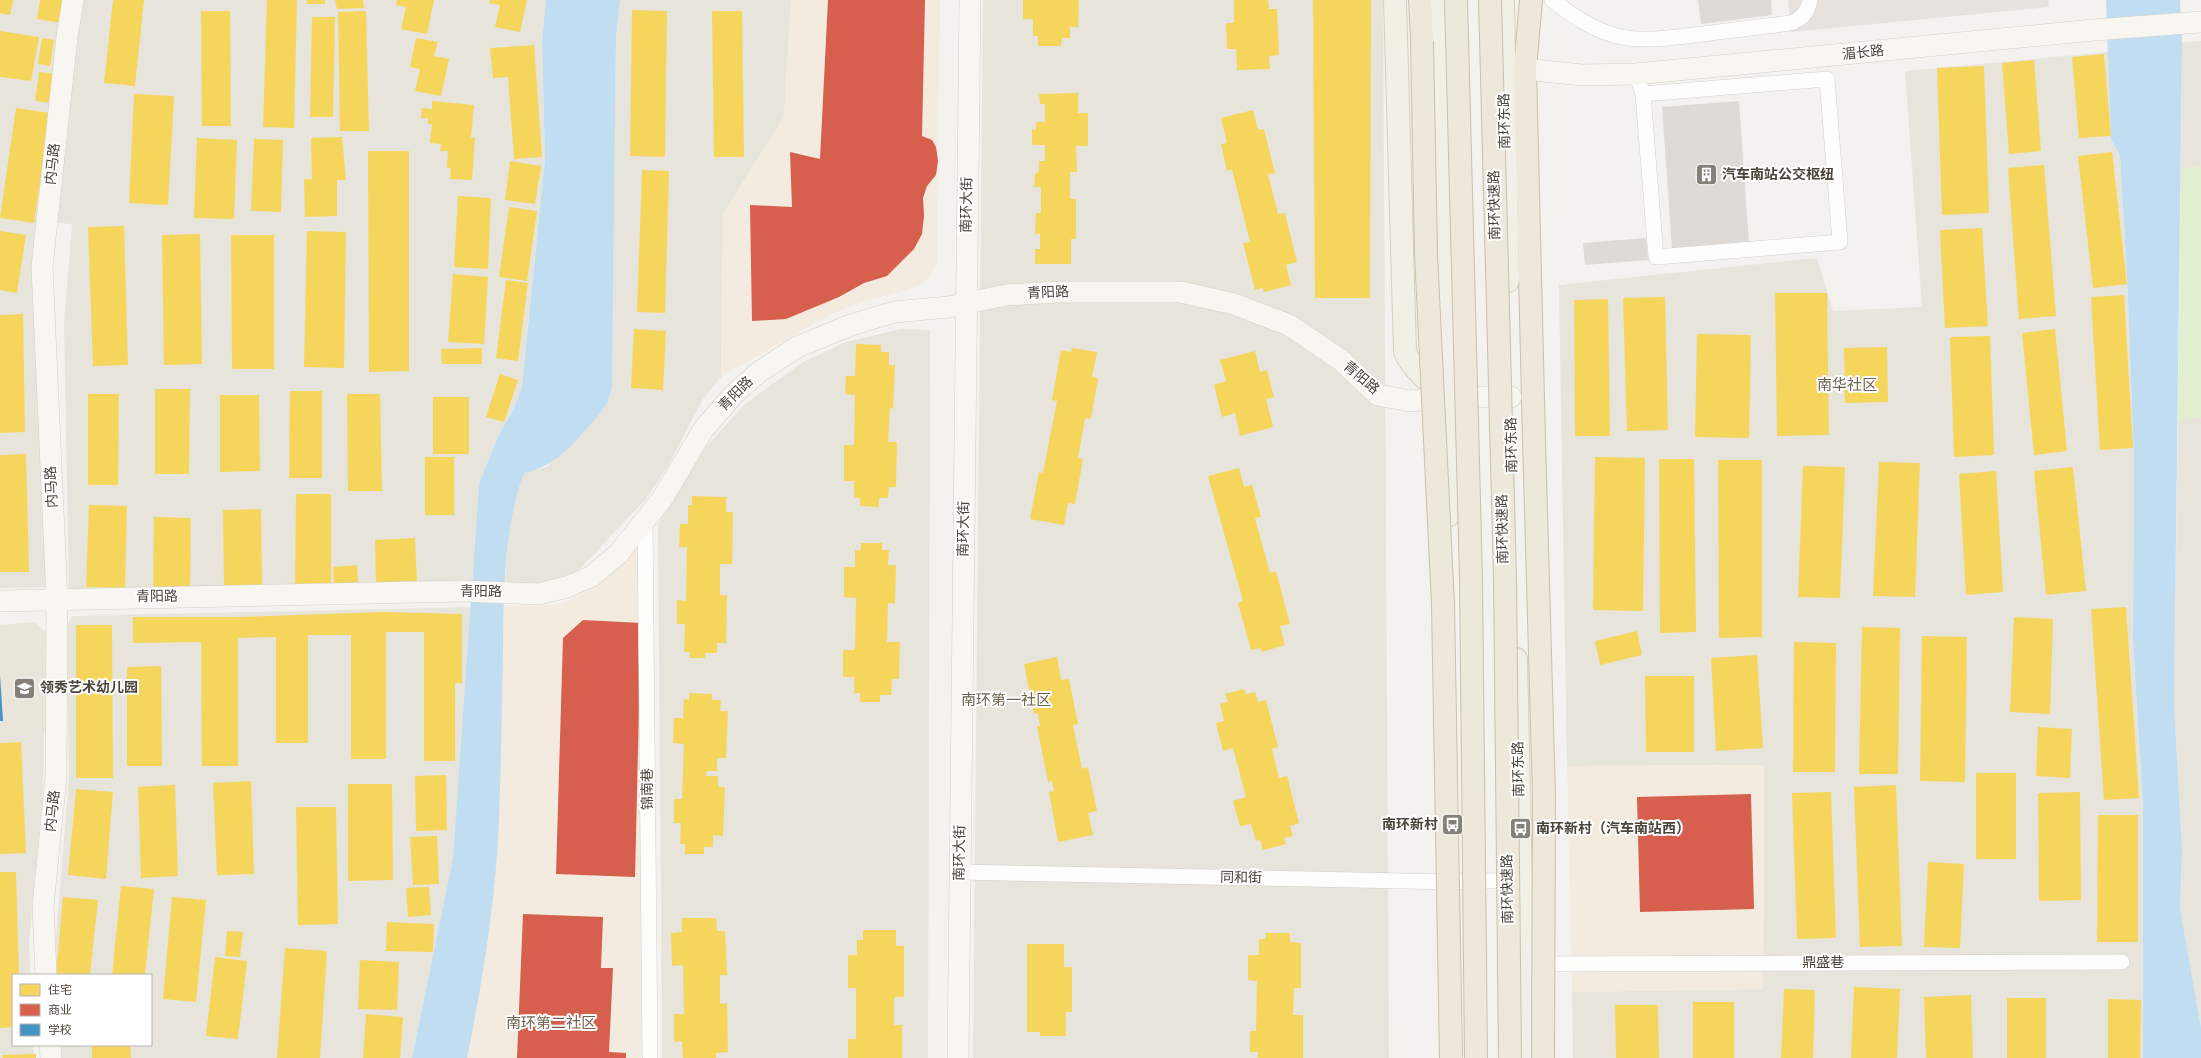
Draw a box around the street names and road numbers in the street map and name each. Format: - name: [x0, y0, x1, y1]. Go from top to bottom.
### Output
- street label: 湄长路: [1841, 41, 1885, 65]
- street label: 南环东路: [1495, 93, 1515, 149]
- street label: 内马路: [41, 142, 65, 186]
- street label: 南环快速路: [1484, 170, 1506, 240]
- street label: 南环大街: [957, 177, 977, 233]
- street label: 青阳路: [1027, 282, 1069, 304]
- street label: 青阳路: [1339, 357, 1383, 399]
- street label: 青阳路: [714, 372, 758, 416]
- street label: 南环东路: [1502, 417, 1522, 473]
- street label: 内马路: [41, 466, 63, 508]
- street label: 南环快速路: [1492, 494, 1514, 564]
- street label: 南环大街: [954, 501, 974, 557]
- street label: 青阳路: [460, 582, 502, 602]
- street label: 青阳路: [136, 587, 178, 607]
- street label: 南环东路: [1509, 741, 1529, 797]
- street label: 锦南巷: [638, 768, 658, 810]
- street label: 内马路: [41, 789, 65, 833]
- street label: 南环大街: [950, 825, 970, 881]
- street label: 南环快速路: [1497, 854, 1519, 924]
- street label: 同和街: [1220, 868, 1262, 888]
- street label: 鼎盛巷: [1802, 953, 1844, 973]

